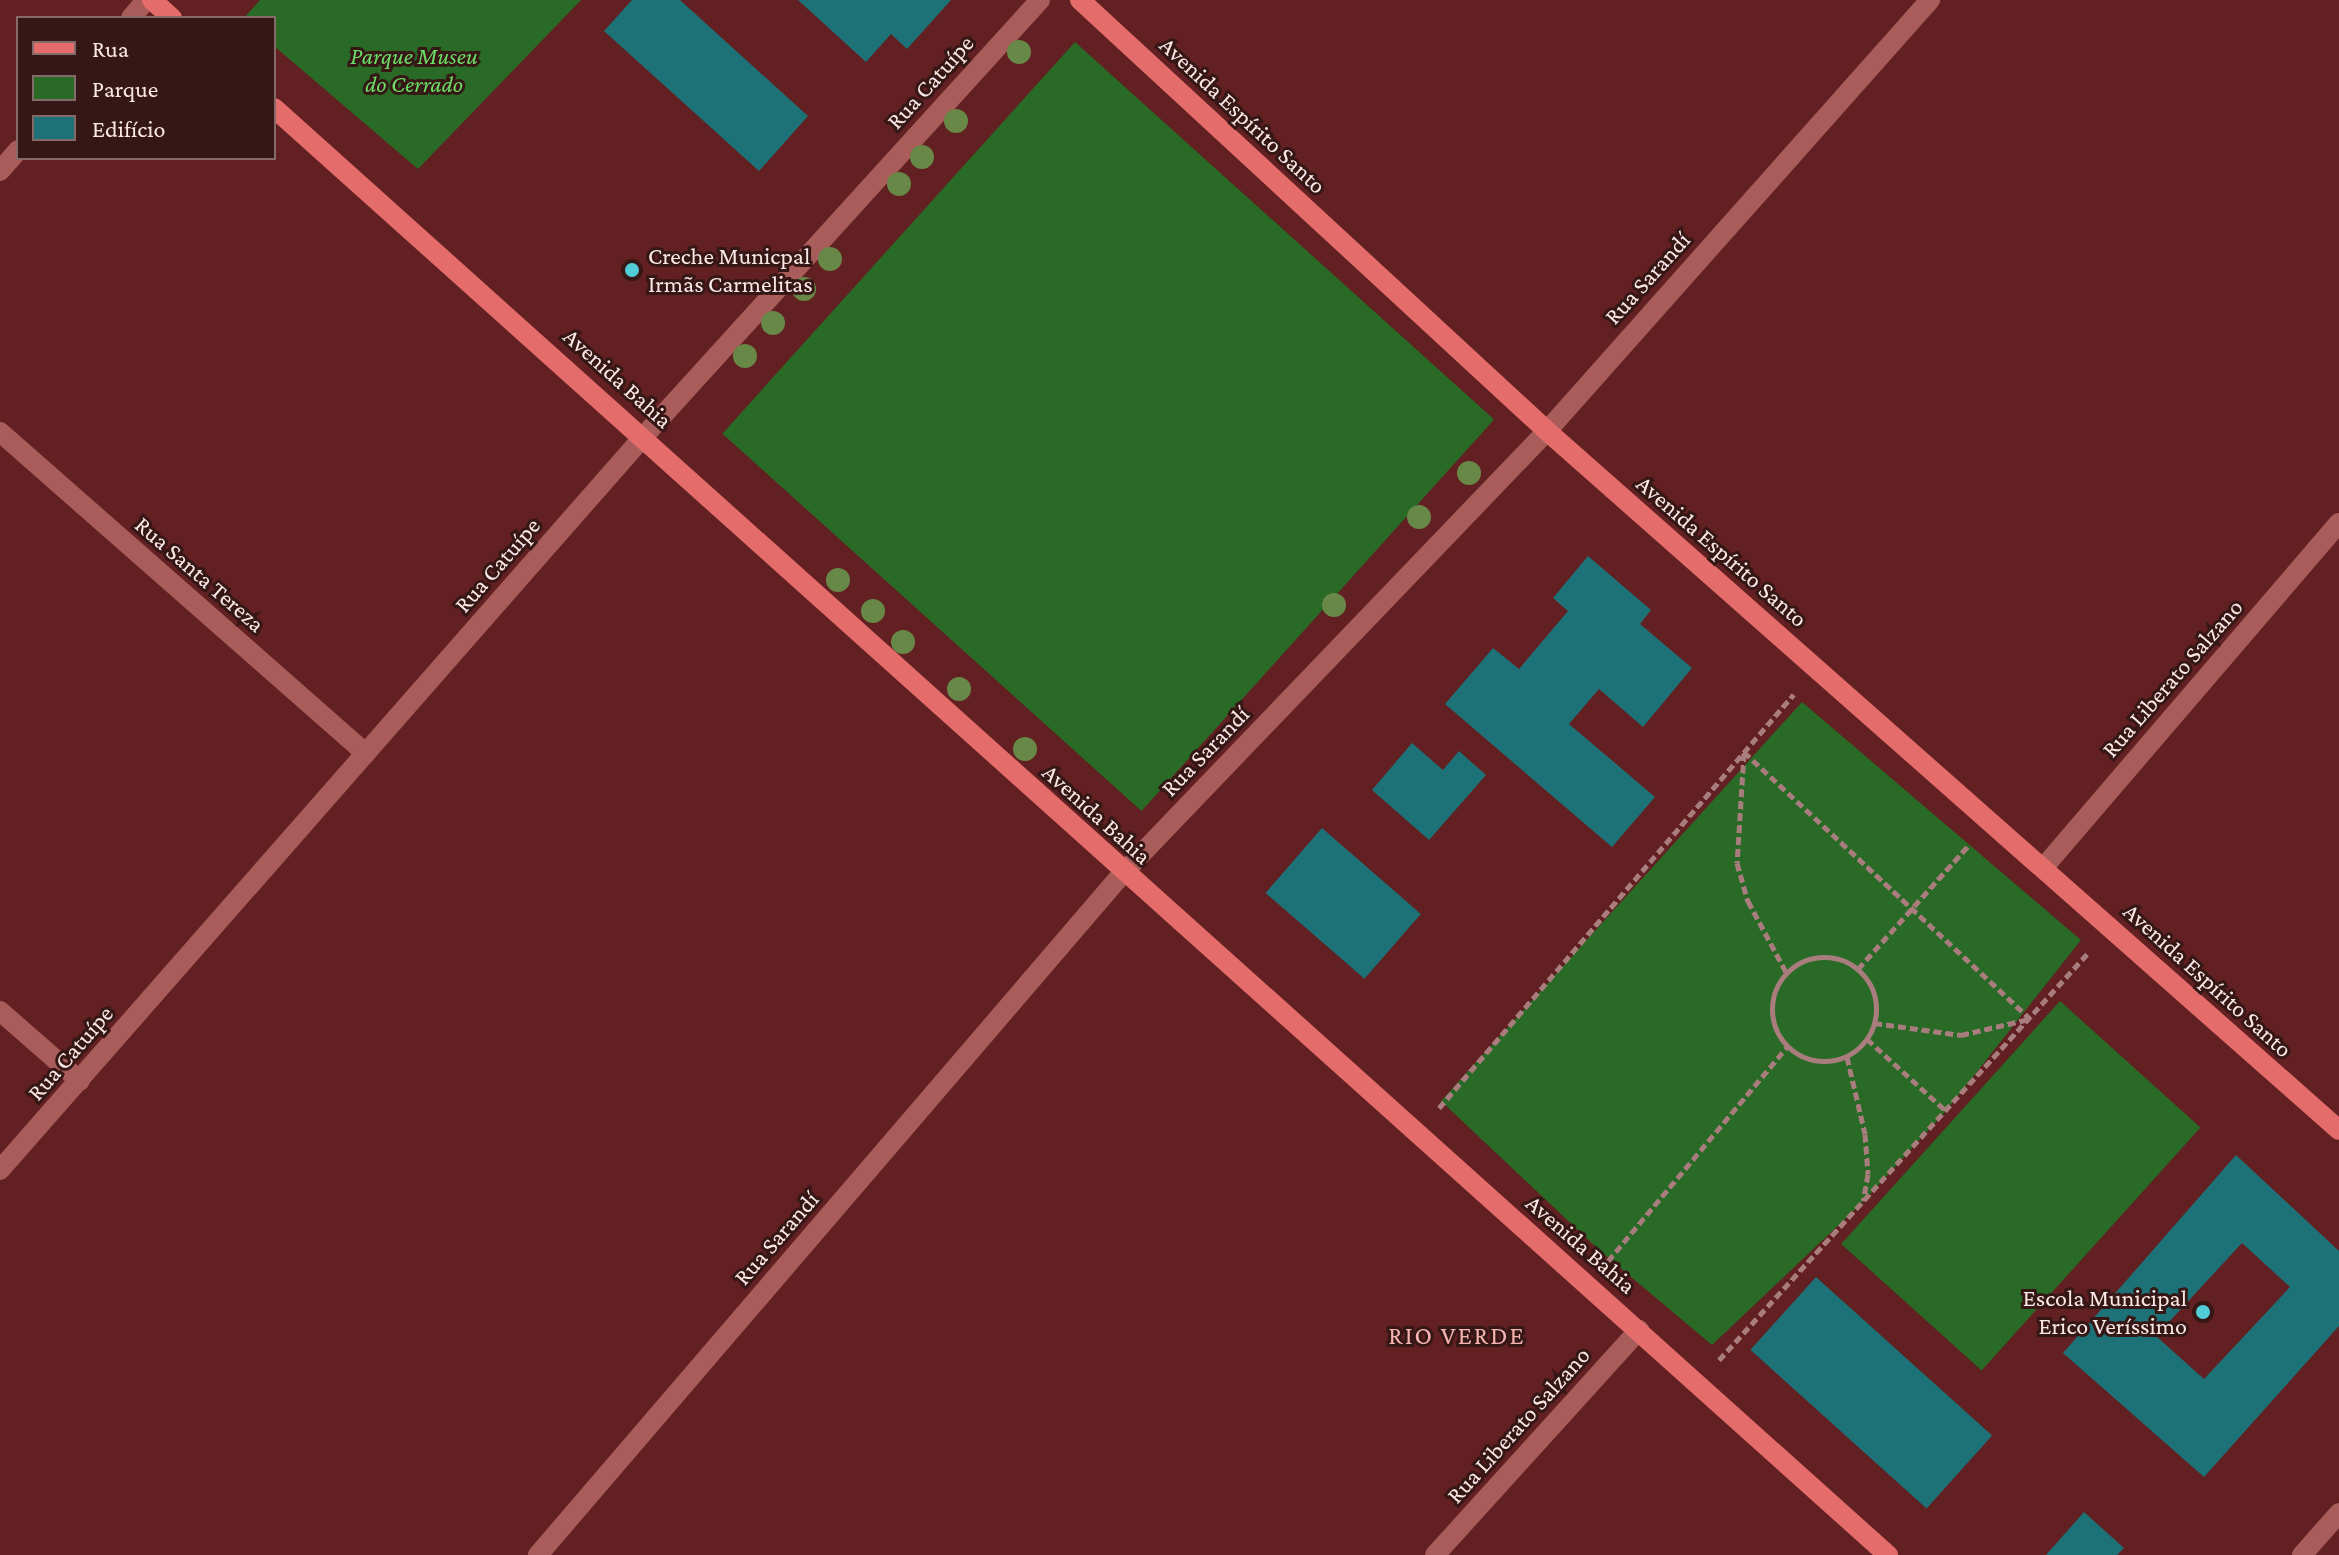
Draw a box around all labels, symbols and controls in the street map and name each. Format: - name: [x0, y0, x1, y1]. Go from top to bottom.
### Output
- legend: [16, 16, 276, 160]
- street label: Rua Catuípe: [880, 29, 980, 135]
- street label: Avenida Espírito Santo: [1154, 30, 1332, 200]
- text: Rua: [92, 35, 129, 62]
- park label: Parque Museu do Cerrado: [350, 42, 478, 98]
- text: Parque: [92, 75, 158, 102]
- text: Edifício: [92, 115, 165, 142]
- street label: Rua Sarandí: [1598, 226, 1696, 330]
- place label: Creche Municpal Irmãs Carmelitas: [648, 242, 813, 298]
- marker: Creche Municpal Irmãs Carmelitas: [623, 261, 641, 279]
- street label: Avenida Bahia: [558, 322, 678, 434]
- street label: Avenida Espírito Santo: [1631, 469, 1813, 633]
- street label: Rua Santa Tereza: [129, 510, 271, 638]
- street label: Rua Catuípe: [448, 512, 546, 618]
- street label: Rua Liberato Salzano: [2095, 593, 2249, 763]
- street label: Rua Sarandí: [1155, 700, 1255, 802]
- street label: Avenida Bahia: [1037, 758, 1157, 870]
- street label: Avenida Espírito Santo: [2118, 897, 2298, 1063]
- street label: Rua Catuípe: [21, 1000, 119, 1106]
- street label: Rua Sarandí: [728, 1185, 824, 1291]
- street label: Avenida Bahia: [1520, 1188, 1642, 1300]
- place label: Escola Municipal Erico Veríssimo: [2023, 1284, 2187, 1340]
- marker: Escola Municipal Erico Veríssimo: [2194, 1303, 2212, 1321]
- district label: RIO VERDE: [1388, 1320, 1526, 1352]
- street label: Rua Liberato Salzano: [1440, 1341, 1596, 1509]

